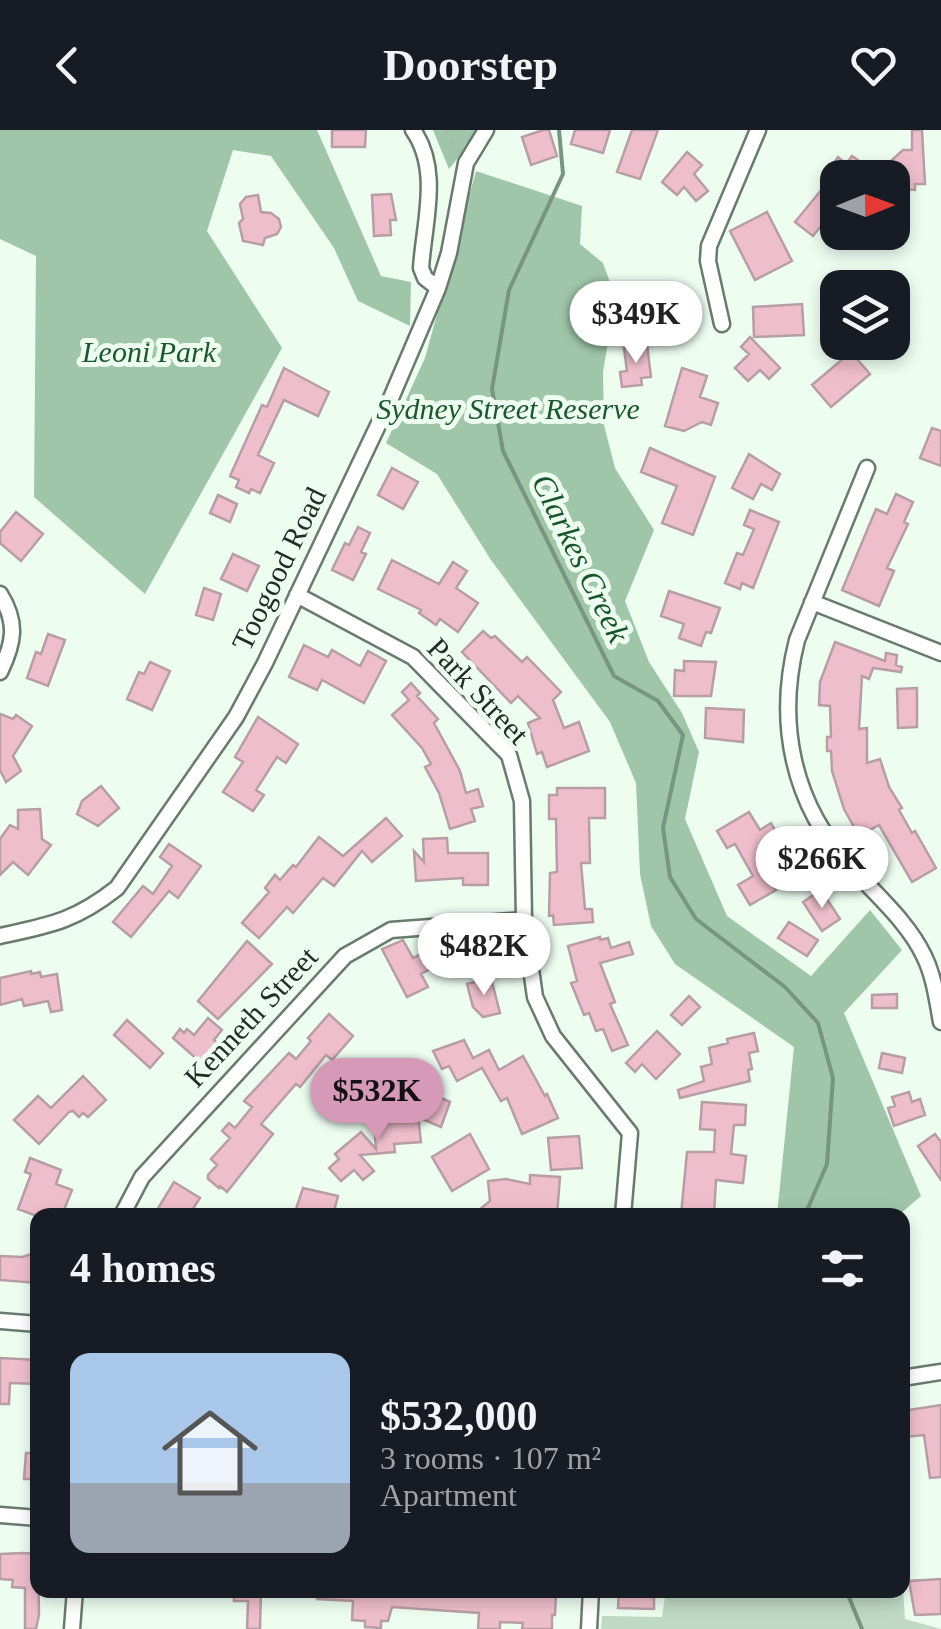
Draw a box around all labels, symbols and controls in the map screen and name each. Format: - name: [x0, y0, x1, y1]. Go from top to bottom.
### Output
- icon: back: [40, 38, 95, 93]
- icon: heart: [846, 38, 901, 93]
- text: Doorstep: [383, 40, 558, 90]
- north arrow: [820, 160, 910, 250]
- map controls: [820, 160, 910, 360]
- button: layers: [820, 270, 910, 360]
- pin: $349K: [566, 281, 706, 366]
- text: $349K: [592, 295, 680, 331]
- park label: Leoni Park: [81, 335, 217, 368]
- park label: Sydney Street Reserve: [376, 392, 640, 425]
- water label: Clarkes Creek: [525, 468, 638, 649]
- street label: Toogood Road: [225, 482, 332, 656]
- street label: Park Street: [421, 631, 536, 751]
- pin: $266K: [752, 826, 892, 911]
- text: $266K: [778, 840, 866, 876]
- pin: $482K: [414, 913, 554, 998]
- text: $482K: [440, 927, 528, 963]
- street label: Kenneth Street: [177, 939, 324, 1093]
- pin: $532K: [307, 1058, 447, 1143]
- text: $532K: [333, 1072, 421, 1108]
- icon: filters: [815, 1241, 870, 1296]
- text: 4 homes: [70, 1245, 216, 1291]
- icon: home: [150, 1393, 270, 1513]
- text: $532,000: [380, 1393, 538, 1439]
- text: 3 rooms · 107 m²: [380, 1440, 601, 1476]
- text: Apartment: [380, 1477, 517, 1513]

